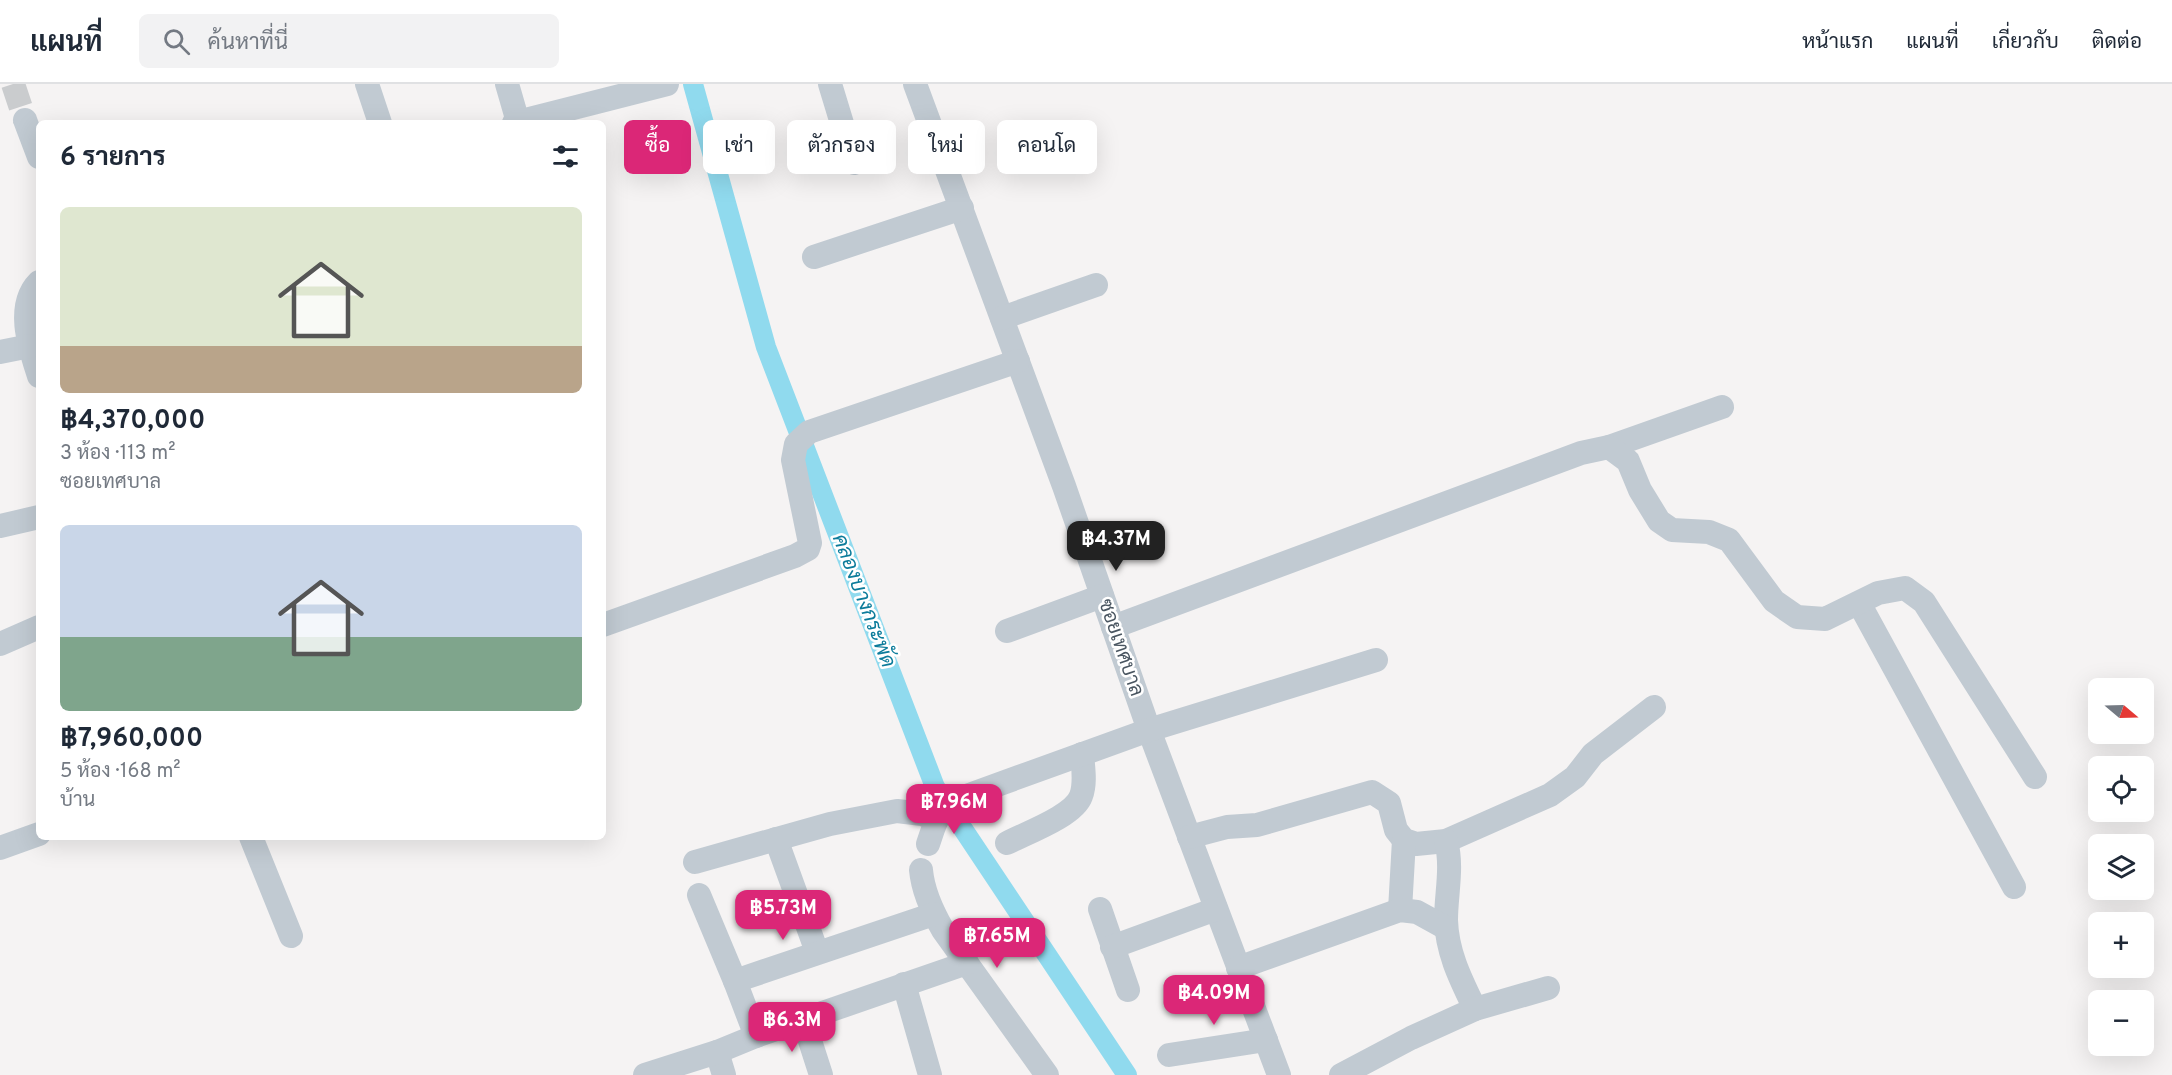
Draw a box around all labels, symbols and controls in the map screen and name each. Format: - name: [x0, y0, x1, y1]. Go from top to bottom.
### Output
- search box: [139, 14, 559, 68]
- icon: search: [160, 25, 193, 58]
- text: แผนที่: [30, 26, 103, 62]
- text: หน้าแรก: [1802, 29, 1873, 56]
- text: แผนที่: [1906, 29, 1959, 56]
- text: เกี่ยวกับ: [1992, 29, 2059, 56]
- text: ติดต่อ: [2092, 29, 2142, 56]
- text: ค้นหาที่นี่: [208, 30, 288, 57]
- chip: ซื้อ: [624, 120, 691, 174]
- chip: เช่า: [703, 120, 775, 174]
- chip: ตัวกรอง: [787, 120, 896, 174]
- chip: ใหม่: [908, 120, 985, 174]
- chip: คอนโด: [997, 120, 1097, 174]
- icon: filters: [549, 140, 582, 173]
- text: 6 รายการ: [60, 142, 166, 175]
- icon: home: [267, 246, 375, 354]
- text: ฿4,370,000: [60, 405, 205, 438]
- text: 3 ห้อง · 113 m²: [60, 441, 176, 467]
- text: ซอยเทศบาล: [60, 470, 161, 496]
- pin: ฿4.37M: [1067, 521, 1165, 572]
- text: ฿4.37M: [1081, 527, 1151, 553]
- water label: คลองบางกระพัด: [825, 530, 901, 672]
- icon: home: [267, 564, 375, 672]
- street label: ซอยเทศบาล: [1091, 596, 1149, 700]
- north arrow: [2088, 678, 2154, 744]
- map controls: [2088, 678, 2154, 1056]
- text: ฿7,960,000: [60, 723, 203, 756]
- button: locate: [2088, 756, 2154, 822]
- text: 5 ห้อง · 168 m²: [60, 759, 181, 785]
- pin: ฿7.96M: [905, 784, 1003, 835]
- text: บ้าน: [60, 788, 95, 814]
- text: ฿7.96M: [920, 790, 988, 816]
- button: layers: [2088, 834, 2154, 900]
- pin: ฿5.73M: [734, 890, 832, 941]
- text: ฿5.73M: [749, 896, 817, 922]
- button: +: [2088, 912, 2154, 978]
- pin: ฿7.65M: [948, 918, 1046, 969]
- text: ฿7.65M: [963, 924, 1031, 950]
- pin: ฿4.09M: [1165, 975, 1263, 1026]
- text: ฿4.09M: [1177, 981, 1251, 1007]
- button: −: [2088, 990, 2154, 1056]
- pin: ฿6.3M: [750, 1002, 834, 1053]
- text: ฿6.3M: [762, 1008, 822, 1034]

